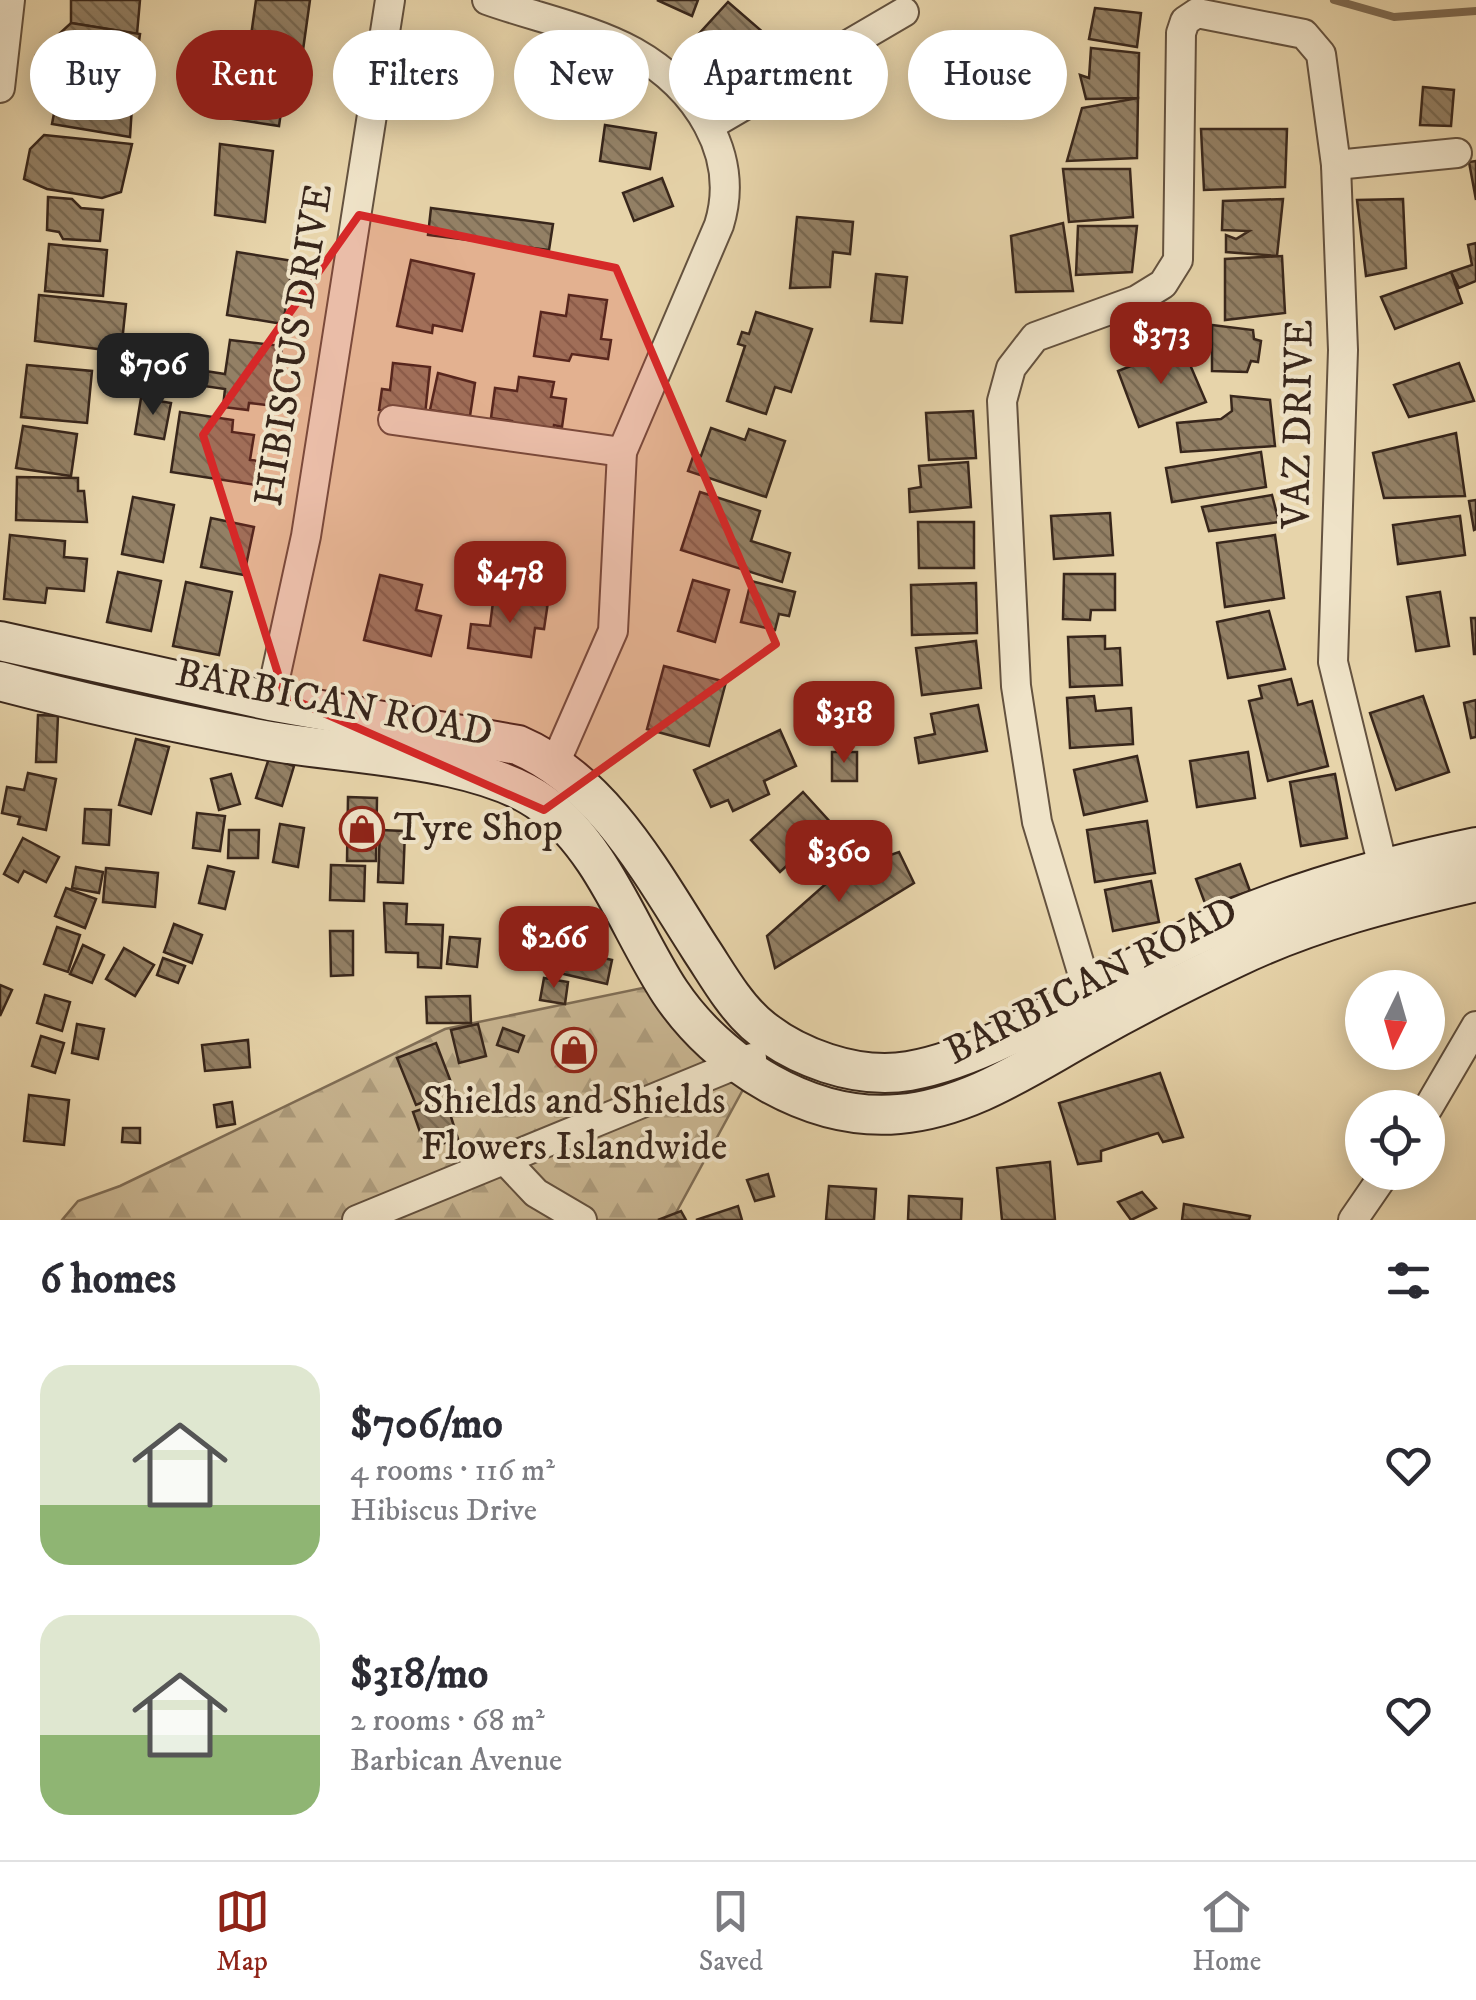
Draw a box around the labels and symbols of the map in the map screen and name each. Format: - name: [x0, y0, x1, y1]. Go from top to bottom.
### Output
- street label: HIBISCUS DRIVE: [245, 180, 345, 510]
- pin: $373: [1102, 302, 1220, 387]
- street label: VAZ DRIVE: [1272, 319, 1326, 530]
- pin: $706: [94, 333, 212, 418]
- pin: $478: [451, 541, 569, 626]
- street label: BARBICAN ROAD: [171, 649, 497, 759]
- pin: $318: [785, 681, 903, 766]
- place label: Tyre Shop: [394, 804, 563, 854]
- shop icon: Tyre Shop: [339, 806, 385, 852]
- pin: $360: [780, 820, 898, 905]
- street label: BARBICAN ROAD: [937, 887, 1247, 1077]
- pin: $266: [495, 906, 613, 991]
- north arrow: [1345, 970, 1445, 1070]
- shop icon: Shields and Shields Flowers Islandwide: [551, 1027, 597, 1073]
- place label: Shields and Shields Flowers Islandwide: [421, 1077, 727, 1173]

